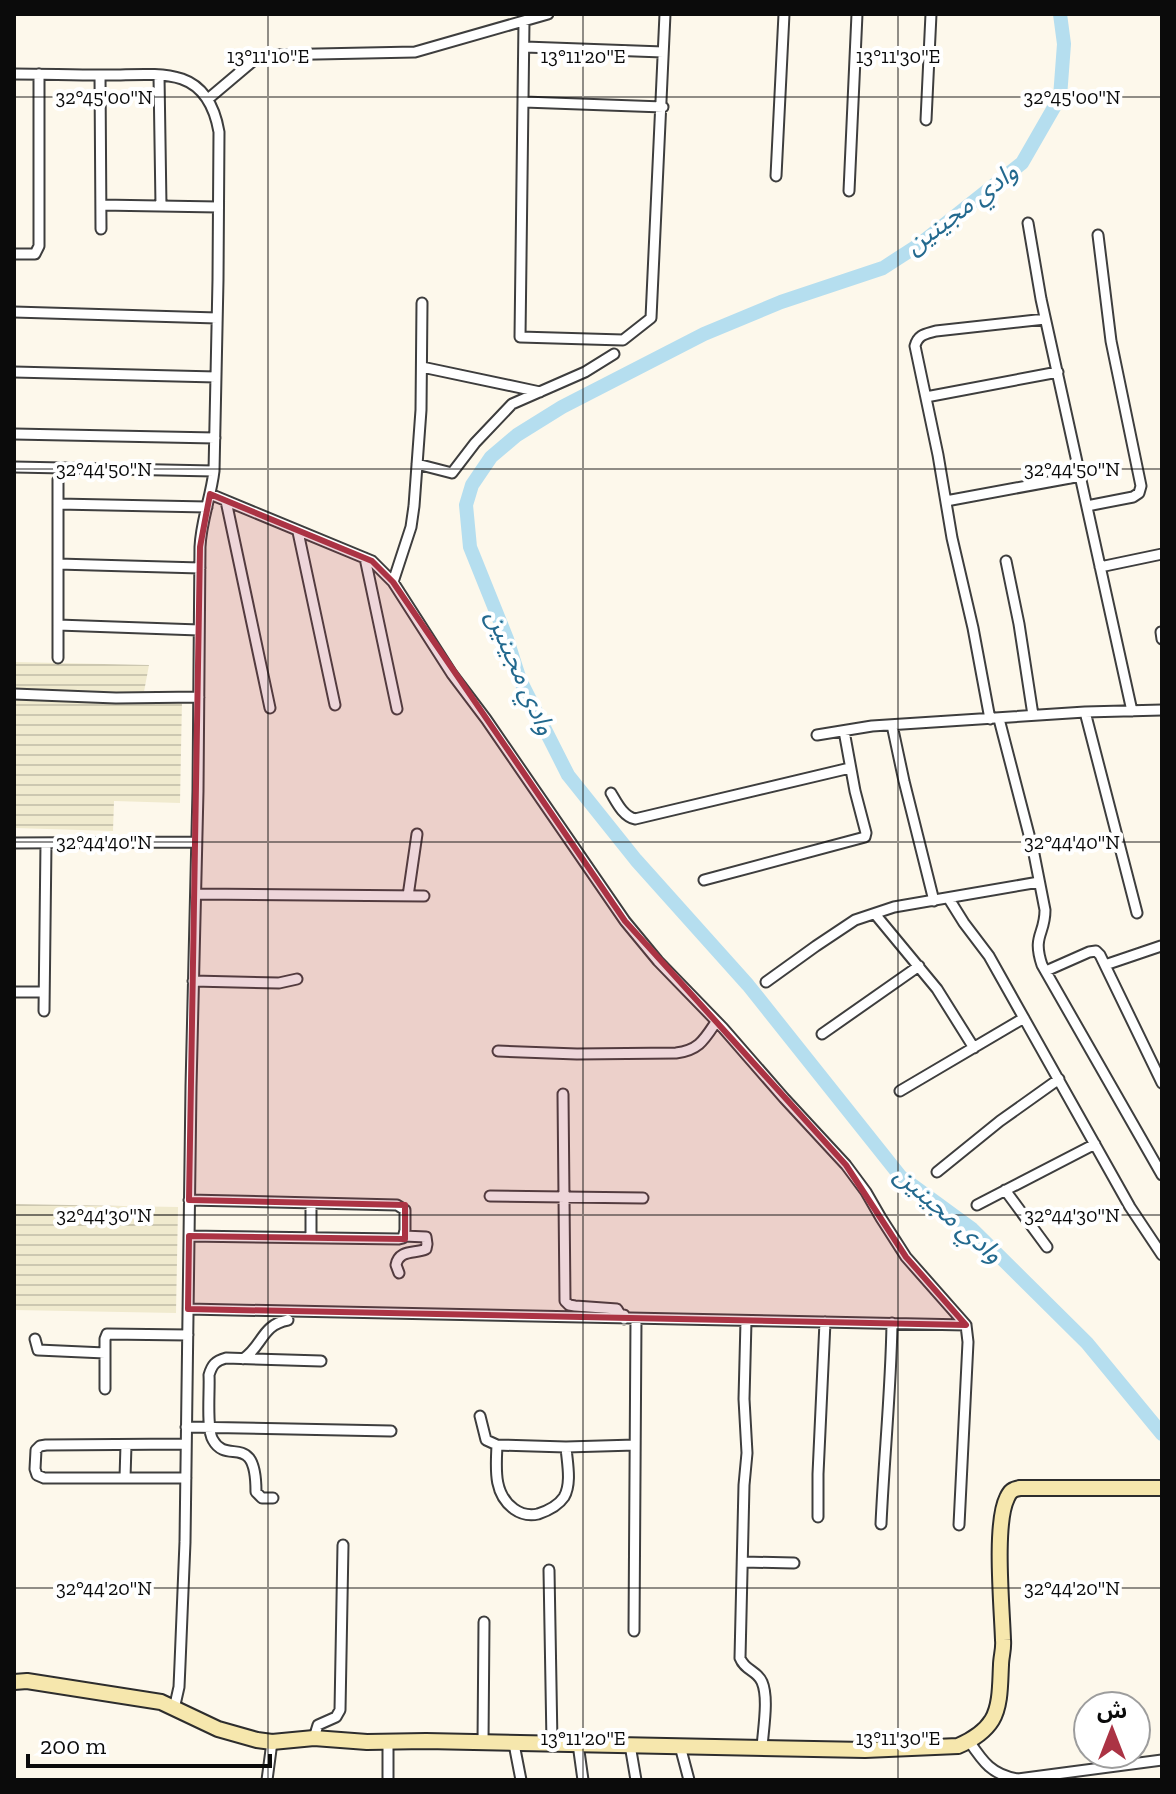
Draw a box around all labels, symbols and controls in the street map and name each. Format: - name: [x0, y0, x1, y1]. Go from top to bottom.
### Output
- text: 13°11'10"E: [227, 44, 309, 68]
- text: 13°11'20"E: [540, 44, 626, 68]
- text: 13°11'30"E: [856, 44, 940, 68]
- text: 32°45'00"N: [55, 85, 153, 109]
- text: 32°45'00"N: [1023, 85, 1121, 109]
- water label: وادي مجينين: [898, 155, 1027, 264]
- text: 32°44'50"N: [56, 457, 152, 481]
- text: 32°44'50"N: [1024, 457, 1120, 481]
- water label: وادي مجينين: [476, 605, 563, 741]
- text: 32°44'40"N: [56, 830, 152, 854]
- text: 32°44'40"N: [1024, 830, 1120, 854]
- water label: وادي مجينين: [886, 1158, 1010, 1273]
- text: 32°44'30"N: [56, 1203, 152, 1227]
- text: 32°44'30"N: [1024, 1203, 1120, 1227]
- text: 32°44'20"N: [56, 1576, 152, 1600]
- text: 32°44'20"N: [1024, 1576, 1120, 1600]
- north arrow: [1072, 1690, 1152, 1770]
- text: ش: [1097, 1697, 1127, 1724]
- scale bar: [28, 1718, 270, 1768]
- text: 13°11'20"E: [540, 1726, 626, 1750]
- text: 13°11'30"E: [856, 1726, 940, 1750]
- text: 200 m: [40, 1731, 106, 1760]

